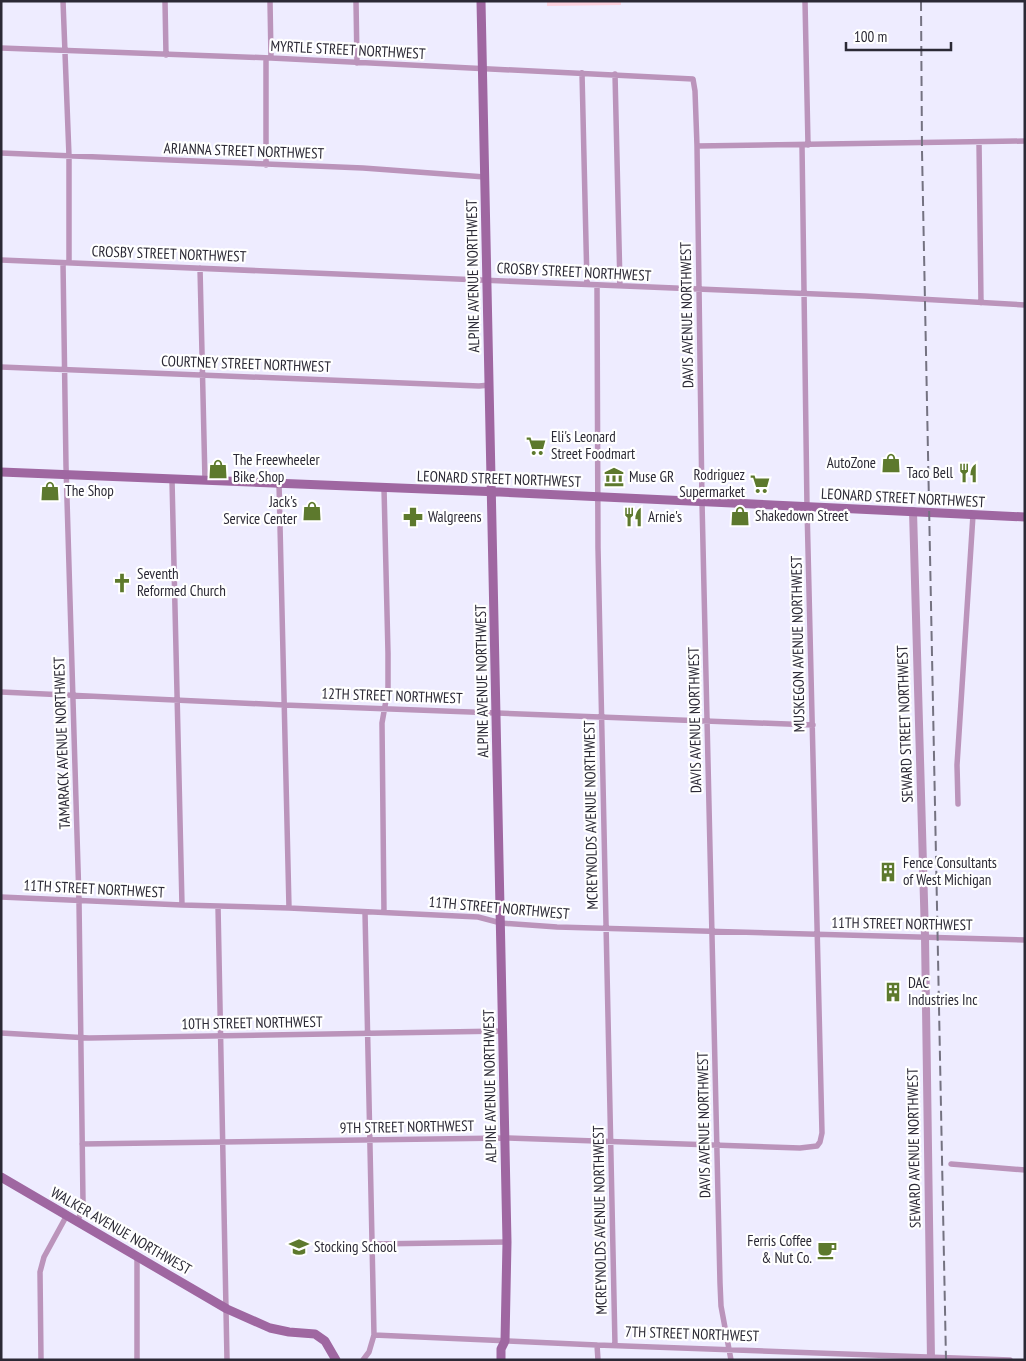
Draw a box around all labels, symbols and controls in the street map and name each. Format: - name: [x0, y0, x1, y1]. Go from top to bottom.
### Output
- scale bar: [846, 20, 951, 52]
- text: 100 m: [854, 27, 887, 46]
- street label: MYRTLE STREET NORTHWEST: [270, 36, 426, 63]
- street label: ARIANNA STREET NORTHWEST: [163, 138, 325, 163]
- street label: ALPINE AVENUE NORTHWEST: [462, 199, 483, 353]
- street label: CROSBY STREET NORTHWEST: [91, 241, 247, 266]
- street label: DAVIS AVENUE NORTHWEST: [676, 241, 697, 388]
- street label: CROSBY STREET NORTHWEST: [496, 258, 652, 285]
- street label: COURTNEY STREET NORTHWEST: [161, 351, 331, 376]
- place label: Eli's Leonard Street Foodmart: [551, 427, 635, 463]
- supermarket icon: Eli's Leonard Street Foodmart: [525, 435, 547, 457]
- place label: The Freewheeler Bike Shop: [233, 450, 321, 486]
- shop icon: AutoZone: [880, 452, 902, 474]
- place label: AutoZone: [827, 453, 876, 472]
- shop icon: The Freewheeler Bike Shop: [207, 458, 229, 480]
- restaurant icon: Taco Bell: [957, 462, 979, 484]
- place label: Taco Bell: [907, 463, 953, 482]
- place label: Rodriguez Supermarket: [679, 465, 745, 501]
- street label: LEONARD STREET NORTHWEST: [417, 466, 582, 491]
- museum icon: Muse GR: [603, 466, 625, 488]
- place label: Muse GR: [629, 467, 674, 486]
- supermarket icon: Rodriguez Supermarket: [749, 473, 771, 495]
- shop icon: The Shop: [39, 480, 61, 502]
- place label: The Shop: [65, 481, 114, 500]
- street label: LEONARD STREET NORTHWEST: [821, 484, 986, 511]
- place label: Jack's Service Center: [223, 492, 298, 528]
- shop icon: Jack's Service Center: [301, 500, 323, 522]
- shop icon: Shakedown Street: [729, 505, 751, 527]
- pharmacy icon: Walgreens: [402, 506, 424, 528]
- restaurant icon: Arnie's: [622, 506, 644, 528]
- place label: Shakedown Street: [755, 506, 848, 525]
- place label: Walgreens: [428, 507, 482, 526]
- place label: Arnie's: [648, 507, 682, 526]
- street label: MUSKEGON AVENUE NORTHWEST: [786, 555, 809, 732]
- place label: Seventh Reformed Church: [137, 564, 226, 600]
- church icon: Seventh Reformed Church: [111, 572, 133, 594]
- street label: ALPINE AVENUE NORTHWEST: [471, 604, 492, 758]
- street label: SEWARD STREET NORTHWEST: [892, 645, 917, 803]
- street label: DAVIS AVENUE NORTHWEST: [684, 646, 705, 793]
- street label: TAMARACK AVENUE NORTHWEST: [49, 656, 74, 830]
- street label: 12TH STREET NORTHWEST: [321, 684, 463, 707]
- street label: MCREYNOLDS AVENUE NORTHWEST: [579, 720, 602, 910]
- place label: Fence Consultants of West Michigan: [903, 853, 997, 889]
- building icon: Fence Consultants of West Michigan: [877, 861, 899, 883]
- street label: 11TH STREET NORTHWEST: [23, 875, 165, 902]
- street label: 11TH STREET NORTHWEST: [428, 892, 570, 923]
- street label: 11TH STREET NORTHWEST: [831, 913, 973, 934]
- place label: DAC Industries Inc: [908, 973, 978, 1009]
- building icon: DAC Industries Inc: [882, 981, 904, 1003]
- street label: ALPINE AVENUE NORTHWEST: [479, 1009, 500, 1163]
- street label: 10TH STREET NORTHWEST: [181, 1012, 323, 1033]
- street label: DAVIS AVENUE NORTHWEST: [693, 1051, 714, 1198]
- street label: SEWARD AVENUE NORTHWEST: [903, 1068, 924, 1228]
- street label: 9TH STREET NORTHWEST: [340, 1116, 475, 1137]
- street label: MCREYNOLDS AVENUE NORTHWEST: [588, 1125, 611, 1315]
- street label: WALKER AVENUE NORTHWEST: [47, 1182, 195, 1279]
- place label: Ferris Coffee & Nut Co.: [747, 1231, 812, 1267]
- school or university icon: Stocking School: [288, 1236, 310, 1258]
- place label: Stocking School: [314, 1237, 397, 1256]
- cafe icon: Ferris Coffee & Nut Co.: [816, 1239, 838, 1261]
- street label: 7TH STREET NORTHWEST: [624, 1322, 760, 1345]

